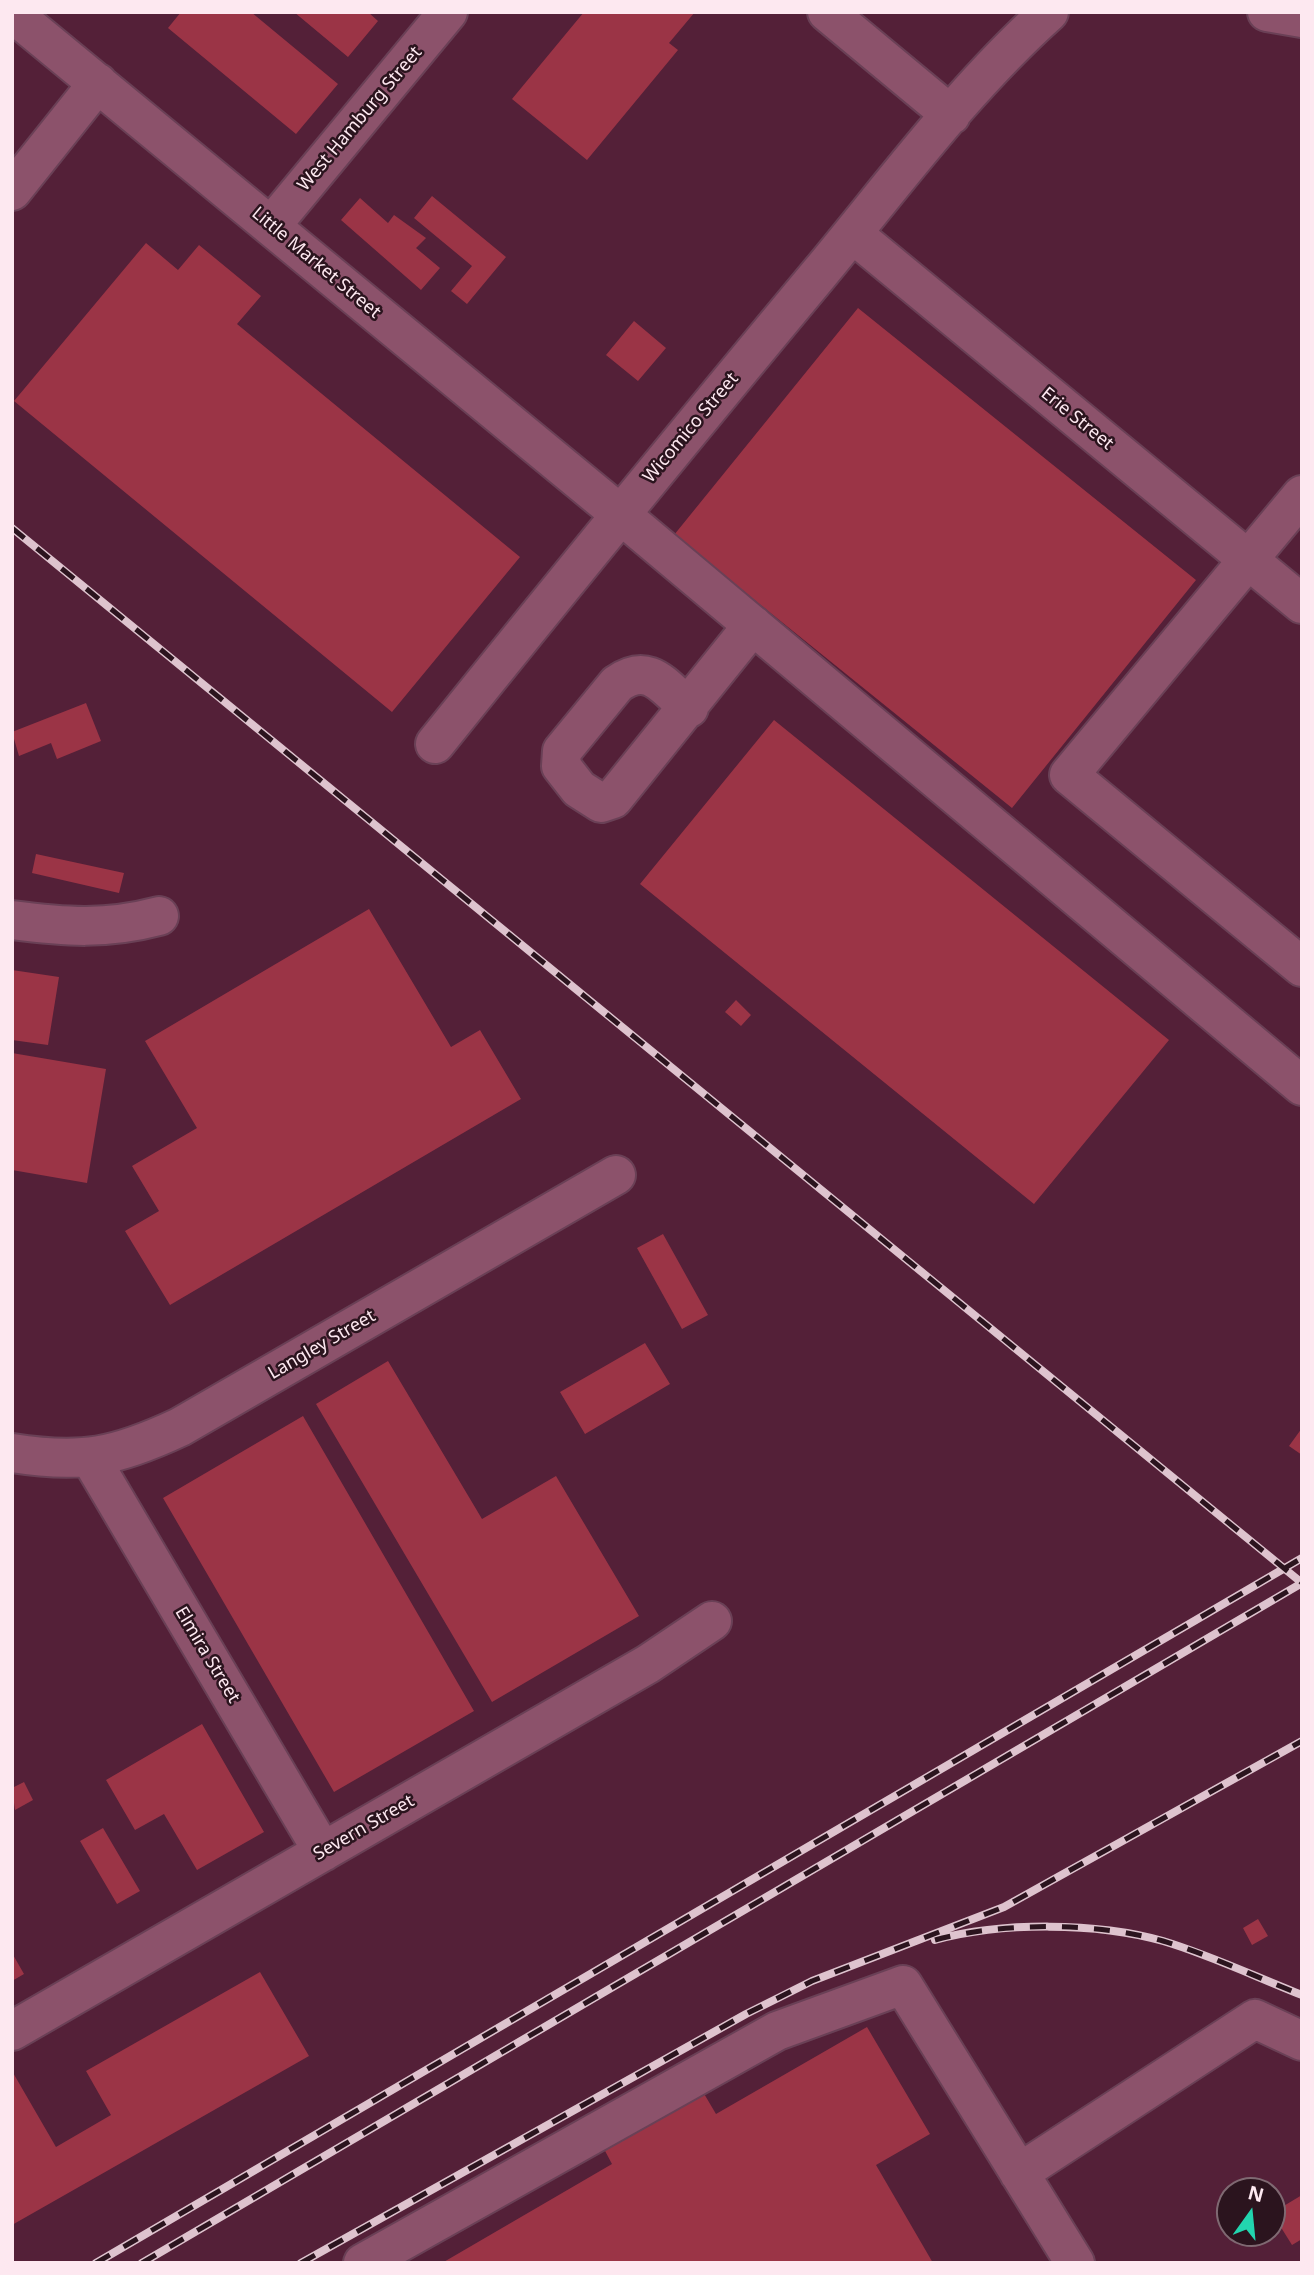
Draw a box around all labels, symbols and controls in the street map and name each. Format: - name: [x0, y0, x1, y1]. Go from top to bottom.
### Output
- street label: West Hamburg Street: [293, 42, 427, 196]
- street label: Little Market Street: [247, 203, 385, 323]
- street label: Wicomico Street: [639, 369, 743, 487]
- street label: Erie Street: [1036, 383, 1118, 455]
- street label: Langley Street: [265, 1306, 379, 1384]
- street label: Elmira Street: [170, 1603, 244, 1707]
- street label: Severn Street: [310, 1791, 418, 1865]
- north arrow: [1216, 2177, 1286, 2247]
- text: N: [1245, 2179, 1267, 2208]

